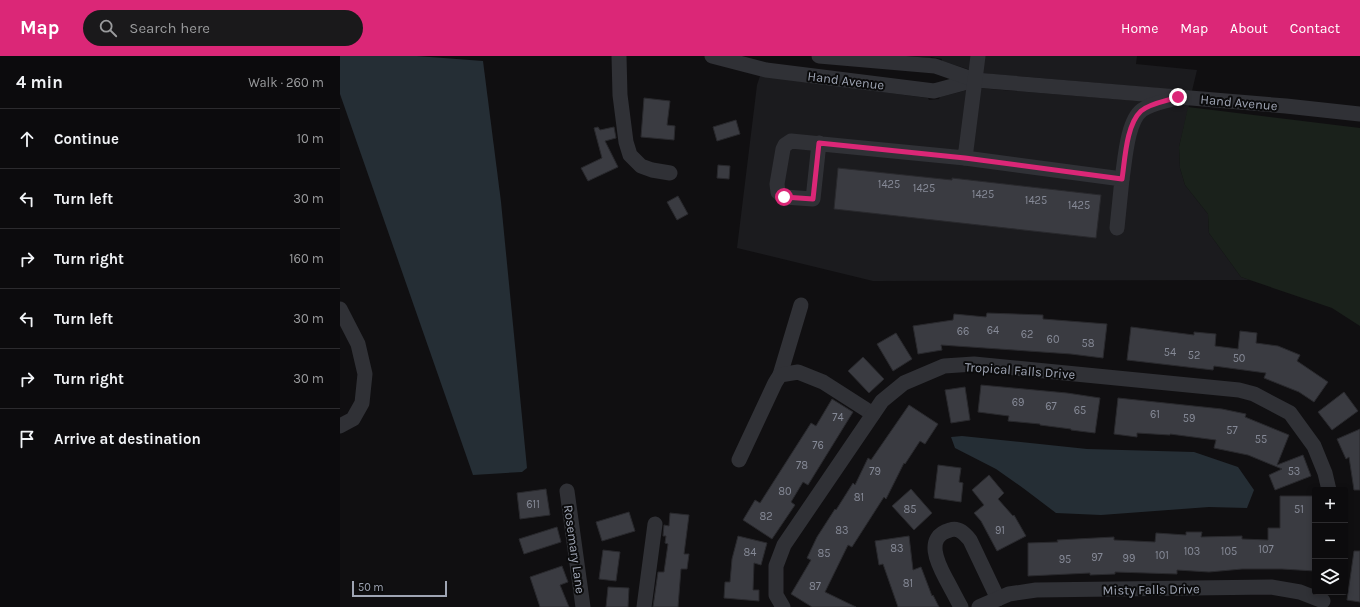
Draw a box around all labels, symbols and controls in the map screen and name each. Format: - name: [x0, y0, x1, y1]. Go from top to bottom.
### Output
- search box: [83, 10, 363, 46]
- text: Map: [20, 17, 59, 39]
- icon: search: [97, 17, 119, 39]
- text: Search here: [129, 19, 210, 37]
- text: Home: [1121, 20, 1158, 37]
- text: Map: [1180, 20, 1208, 37]
- text: About: [1230, 20, 1268, 37]
- text: Contact: [1290, 20, 1340, 37]
- street label: Hand Avenue: [807, 68, 886, 93]
- text: 4 min: [16, 72, 63, 92]
- text: Walk · 260 m: [248, 75, 324, 90]
- route end: [1169, 88, 1187, 106]
- street label: Hand Avenue: [1200, 92, 1278, 113]
- icon: ahead: [16, 128, 38, 150]
- text: Continue: [54, 130, 119, 148]
- text: 10 m: [297, 131, 324, 146]
- house number: 1425: [878, 178, 900, 191]
- house number: 1425: [913, 182, 935, 195]
- icon: left: [16, 188, 38, 210]
- route start: [775, 188, 793, 206]
- house number: 1425: [972, 188, 994, 201]
- text: Turn left: [54, 190, 113, 208]
- text: 30 m: [293, 191, 324, 206]
- house number: 1425: [1025, 194, 1047, 207]
- house number: 1425: [1068, 199, 1090, 212]
- icon: right: [16, 248, 38, 270]
- text: Turn right: [54, 250, 124, 268]
- text: 160 m: [289, 251, 324, 266]
- icon: left: [16, 308, 38, 330]
- text: Turn left: [54, 310, 113, 328]
- text: 30 m: [293, 311, 324, 326]
- house number: 64: [987, 324, 999, 337]
- house number: 66: [957, 325, 969, 338]
- house number: 62: [1021, 328, 1033, 341]
- house number: 60: [1047, 333, 1059, 346]
- house number: 58: [1082, 337, 1095, 350]
- house number: 54: [1164, 346, 1176, 359]
- house number: 52: [1188, 349, 1200, 362]
- house number: 50: [1233, 352, 1245, 365]
- street label: Tropical Falls Drive: [964, 359, 1076, 382]
- icon: right: [16, 368, 38, 390]
- text: Turn right: [54, 370, 124, 388]
- text: 30 m: [293, 371, 324, 386]
- house number: 69: [1012, 396, 1024, 409]
- house number: 67: [1045, 400, 1057, 413]
- house number: 65: [1074, 404, 1086, 417]
- house number: 61: [1150, 408, 1160, 421]
- house number: 74: [832, 411, 844, 424]
- house number: 59: [1183, 412, 1195, 425]
- house number: 57: [1226, 424, 1238, 437]
- icon: arrive: [16, 428, 38, 450]
- text: Arrive at destination: [54, 430, 201, 448]
- house number: 55: [1255, 433, 1267, 446]
- house number: 76: [812, 439, 824, 452]
- house number: 78: [796, 459, 808, 472]
- house number: 79: [869, 465, 881, 478]
- house number: 53: [1288, 465, 1300, 478]
- house number: 80: [778, 485, 792, 498]
- map controls: [1312, 487, 1348, 595]
- button: +: [1312, 487, 1348, 523]
- house number: 81: [854, 491, 864, 504]
- house number: 611: [526, 498, 540, 511]
- house number: 85: [904, 503, 916, 516]
- house number: 51: [1294, 503, 1304, 516]
- street label: Rosemary Lane: [561, 504, 588, 595]
- house number: 82: [759, 510, 773, 523]
- button: −: [1312, 523, 1348, 559]
- house number: 83: [835, 524, 849, 537]
- house number: 91: [995, 524, 1005, 537]
- house number: 83: [890, 542, 904, 555]
- house number: 107: [1258, 543, 1274, 556]
- house number: 103: [1184, 545, 1200, 558]
- house number: 105: [1221, 545, 1237, 558]
- house number: 84: [744, 546, 756, 559]
- house number: 85: [818, 547, 830, 560]
- house number: 101: [1155, 549, 1169, 562]
- house number: 97: [1091, 551, 1103, 564]
- house number: 99: [1123, 552, 1135, 565]
- house number: 95: [1059, 553, 1071, 566]
- button: layers: [1312, 559, 1348, 595]
- house number: 81: [903, 577, 913, 590]
- scale bar: [352, 579, 447, 598]
- house number: 87: [809, 580, 821, 593]
- text: 50 m: [358, 581, 384, 594]
- street label: Misty Falls Drive: [1102, 581, 1200, 598]

